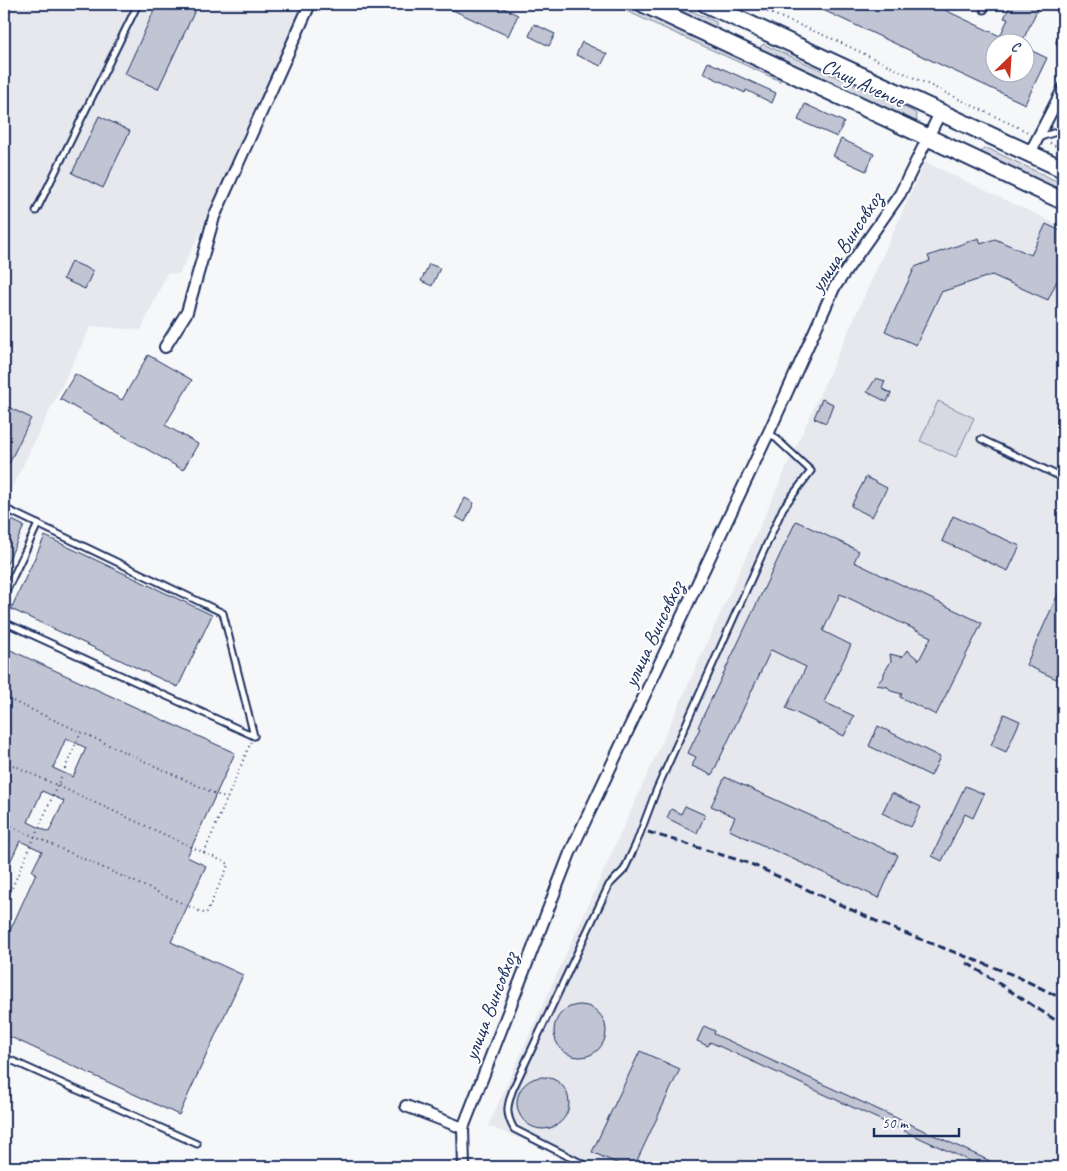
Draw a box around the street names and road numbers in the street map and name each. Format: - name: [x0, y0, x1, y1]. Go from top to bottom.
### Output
- street label: Chuy Avenue: [818, 53, 910, 114]
- street label: улица Винсовхоз: [803, 185, 890, 299]
- street label: улица Винсовхоз: [616, 575, 691, 693]
- street label: улица Винсовхоз: [457, 946, 524, 1066]

